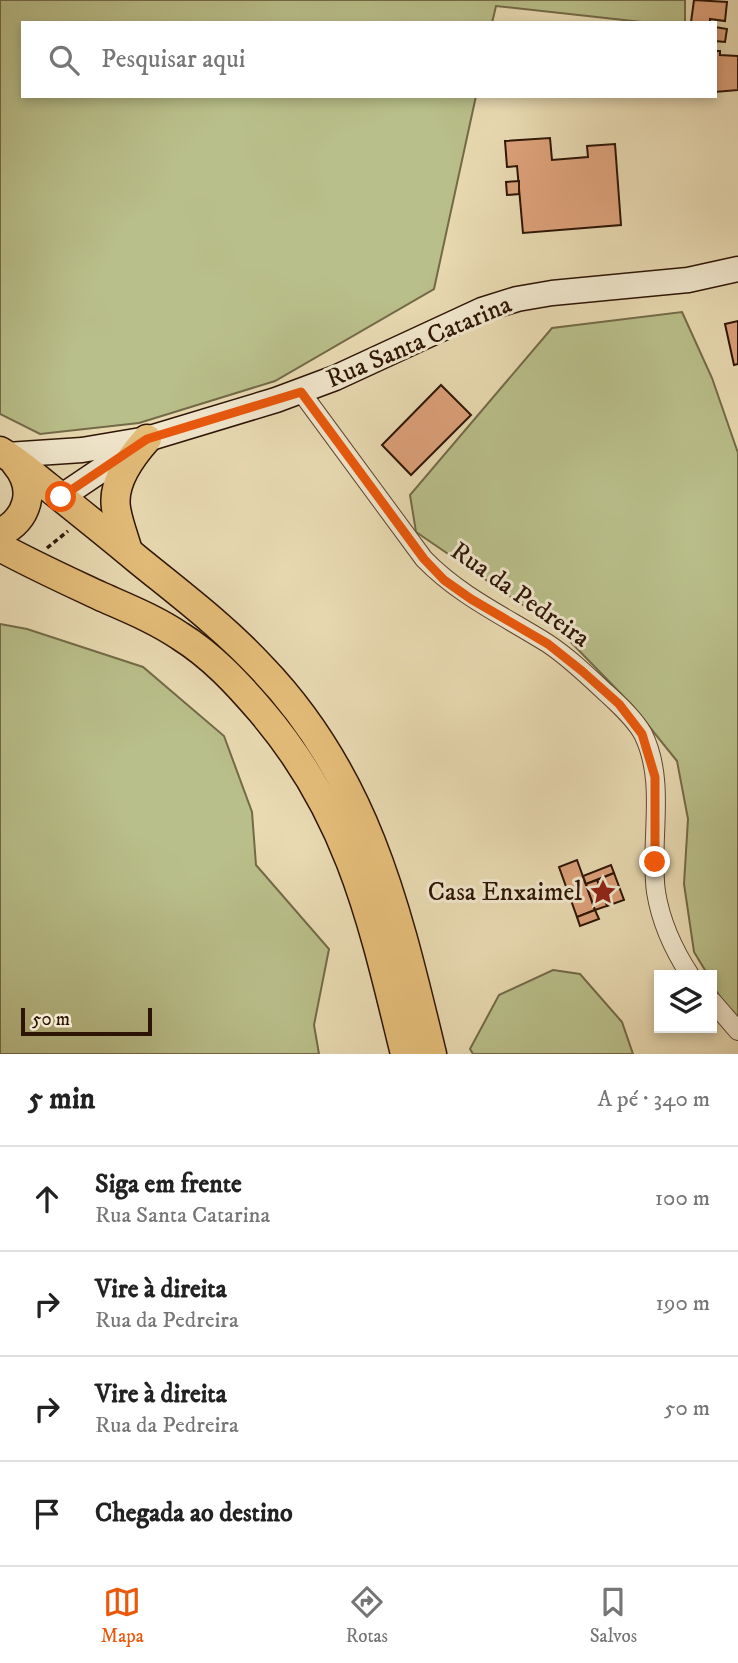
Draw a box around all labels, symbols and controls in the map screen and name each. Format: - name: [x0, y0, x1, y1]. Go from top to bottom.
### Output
- search box: [21, 21, 717, 98]
- icon: search: [45, 41, 83, 79]
- text: Pesquisar aqui: [101, 43, 245, 76]
- street label: Rua Santa Catarina: [321, 288, 517, 396]
- route start: [45, 481, 76, 512]
- street label: Rua da Pedreira: [444, 535, 596, 655]
- route end: [639, 846, 670, 877]
- place label: Casa Enxaimel: [428, 876, 582, 909]
- place icon: Casa Enxaimel: [588, 877, 618, 907]
- map controls: [654, 970, 717, 1033]
- button: layers: [654, 970, 717, 1033]
- scale bar: [21, 1005, 152, 1037]
- text: 50 m: [32, 1008, 70, 1031]
- text: 5 min: [28, 1081, 95, 1118]
- text: A pé · 340 m: [598, 1085, 710, 1114]
- text: Siga em frente: [95, 1168, 242, 1201]
- icon: ahead: [28, 1180, 66, 1218]
- text: 100 m: [655, 1184, 710, 1213]
- text: Rua Santa Catarina: [95, 1201, 270, 1230]
- text: Vire à direita: [95, 1273, 227, 1306]
- icon: right: [28, 1285, 66, 1323]
- text: 190 m: [656, 1289, 710, 1318]
- text: Rua da Pedreira: [95, 1306, 239, 1335]
- text: Vire à direita: [95, 1378, 227, 1411]
- icon: right: [28, 1390, 66, 1428]
- text: 50 m: [664, 1394, 710, 1423]
- text: Rua da Pedreira: [95, 1411, 239, 1440]
- icon: arrive: [28, 1495, 66, 1533]
- text: Chegada ao destino: [95, 1497, 293, 1530]
- tab: Mapa: [101, 1583, 144, 1648]
- tab: Rotas: [346, 1583, 388, 1648]
- tab: Salvos: [590, 1583, 637, 1648]

